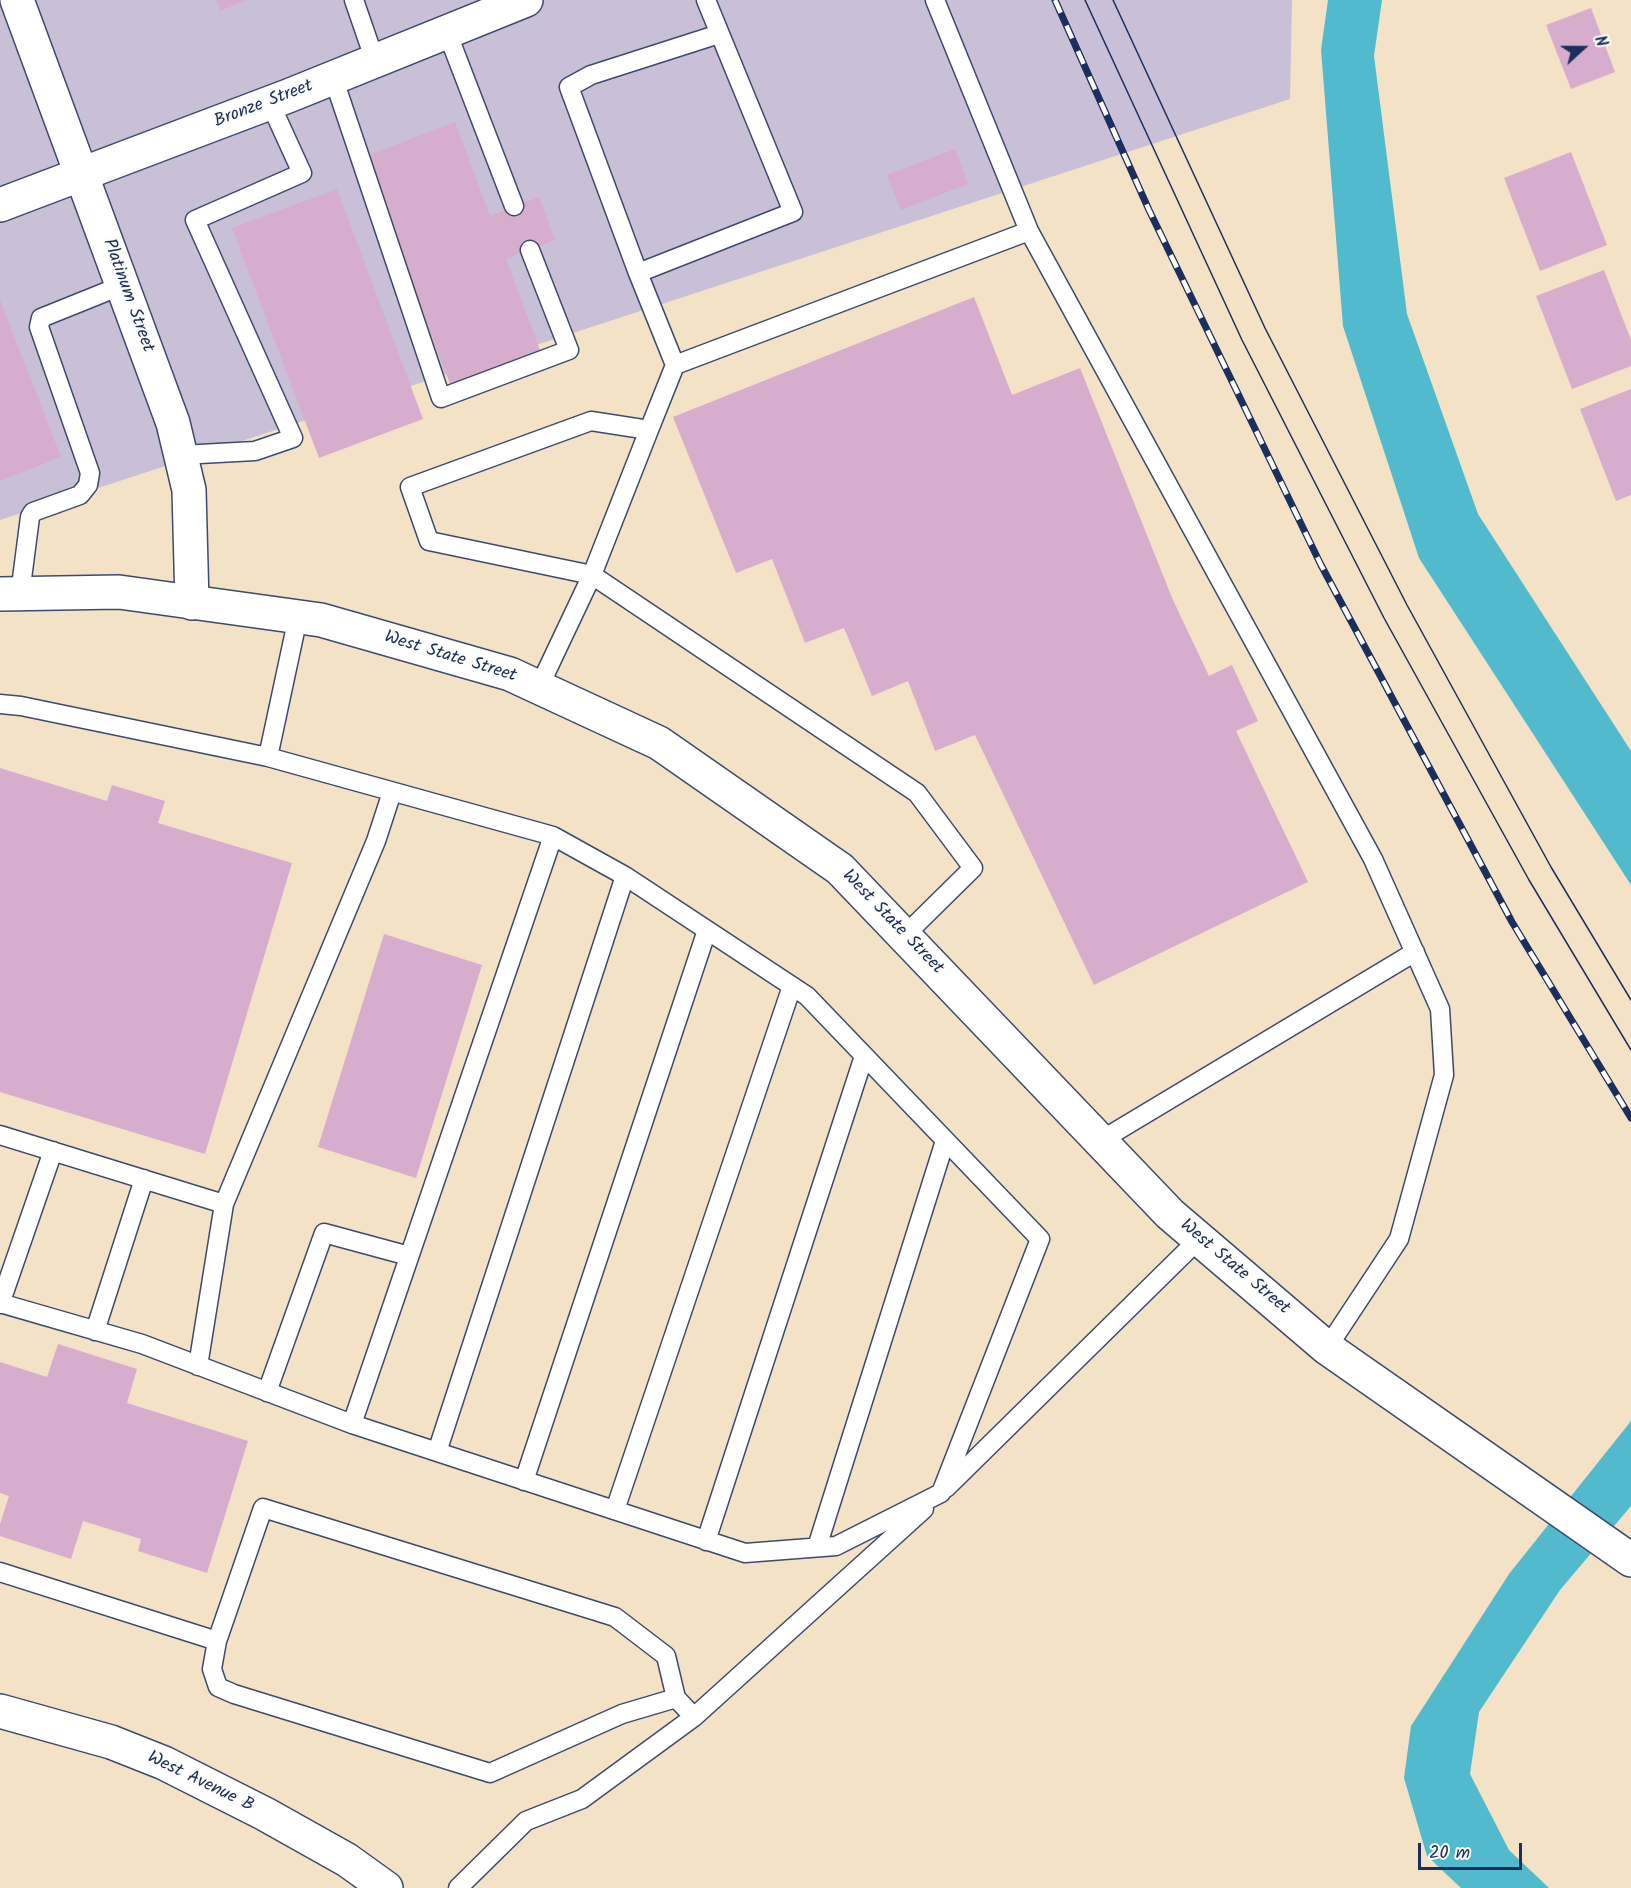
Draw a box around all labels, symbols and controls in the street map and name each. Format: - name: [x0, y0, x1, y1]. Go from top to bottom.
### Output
- north arrow: [1553, 18, 1613, 78]
- text: N: [1587, 32, 1614, 51]
- street label: Bronze Street: [212, 76, 316, 134]
- street label: Platinum Street: [96, 236, 158, 356]
- street label: West State Street: [381, 628, 519, 688]
- street label: West State Street: [837, 866, 947, 980]
- street label: West State Street: [1175, 1216, 1293, 1320]
- street label: West Avenue B: [143, 1748, 257, 1818]
- scale bar: [1421, 1831, 1524, 1869]
- text: 20 m: [1429, 1839, 1470, 1868]

